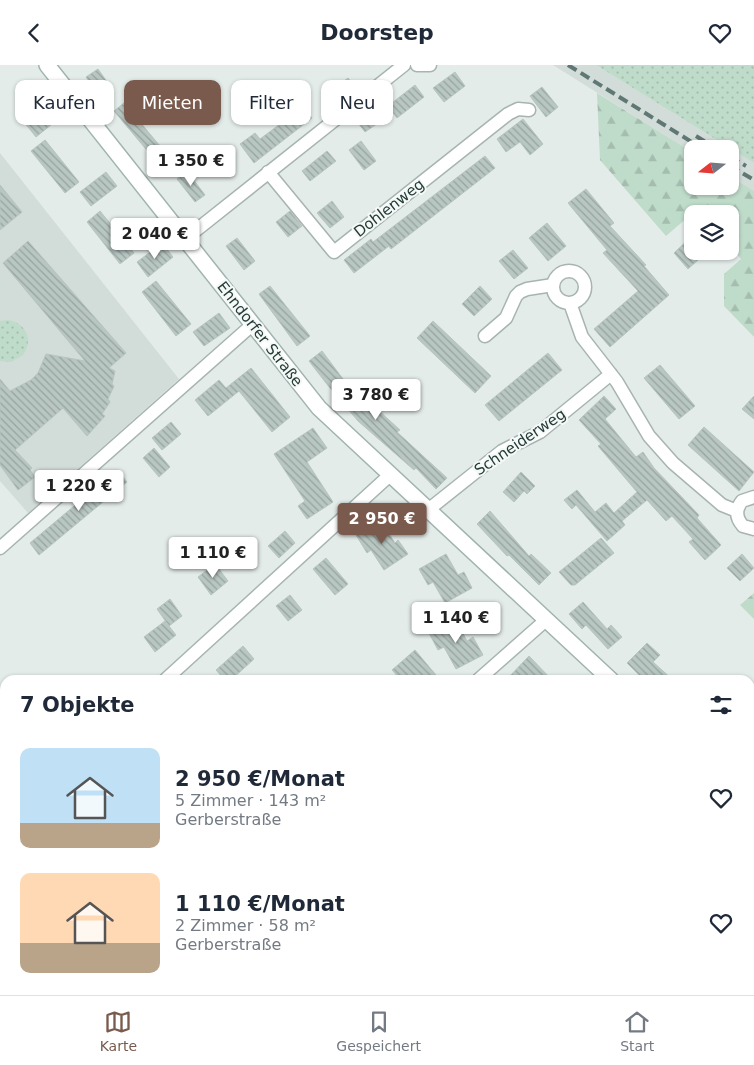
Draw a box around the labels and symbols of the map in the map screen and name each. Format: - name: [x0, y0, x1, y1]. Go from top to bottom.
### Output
- north arrow: [684, 140, 739, 195]
- pin: 1 350 €: [145, 145, 237, 187]
- street label: Dohlenweg: [350, 175, 428, 241]
- pin: 2 040 €: [109, 217, 201, 260]
- street label: Ehndorfer Straße: [213, 278, 307, 390]
- pin: 3 780 €: [330, 379, 422, 421]
- street label: Schneiderweg: [471, 405, 569, 479]
- pin: 1 220 €: [33, 469, 125, 512]
- pin: 2 950 €: [336, 503, 428, 545]
- pin: 1 110 €: [167, 537, 259, 579]
- pin: 1 140 €: [410, 601, 502, 644]

